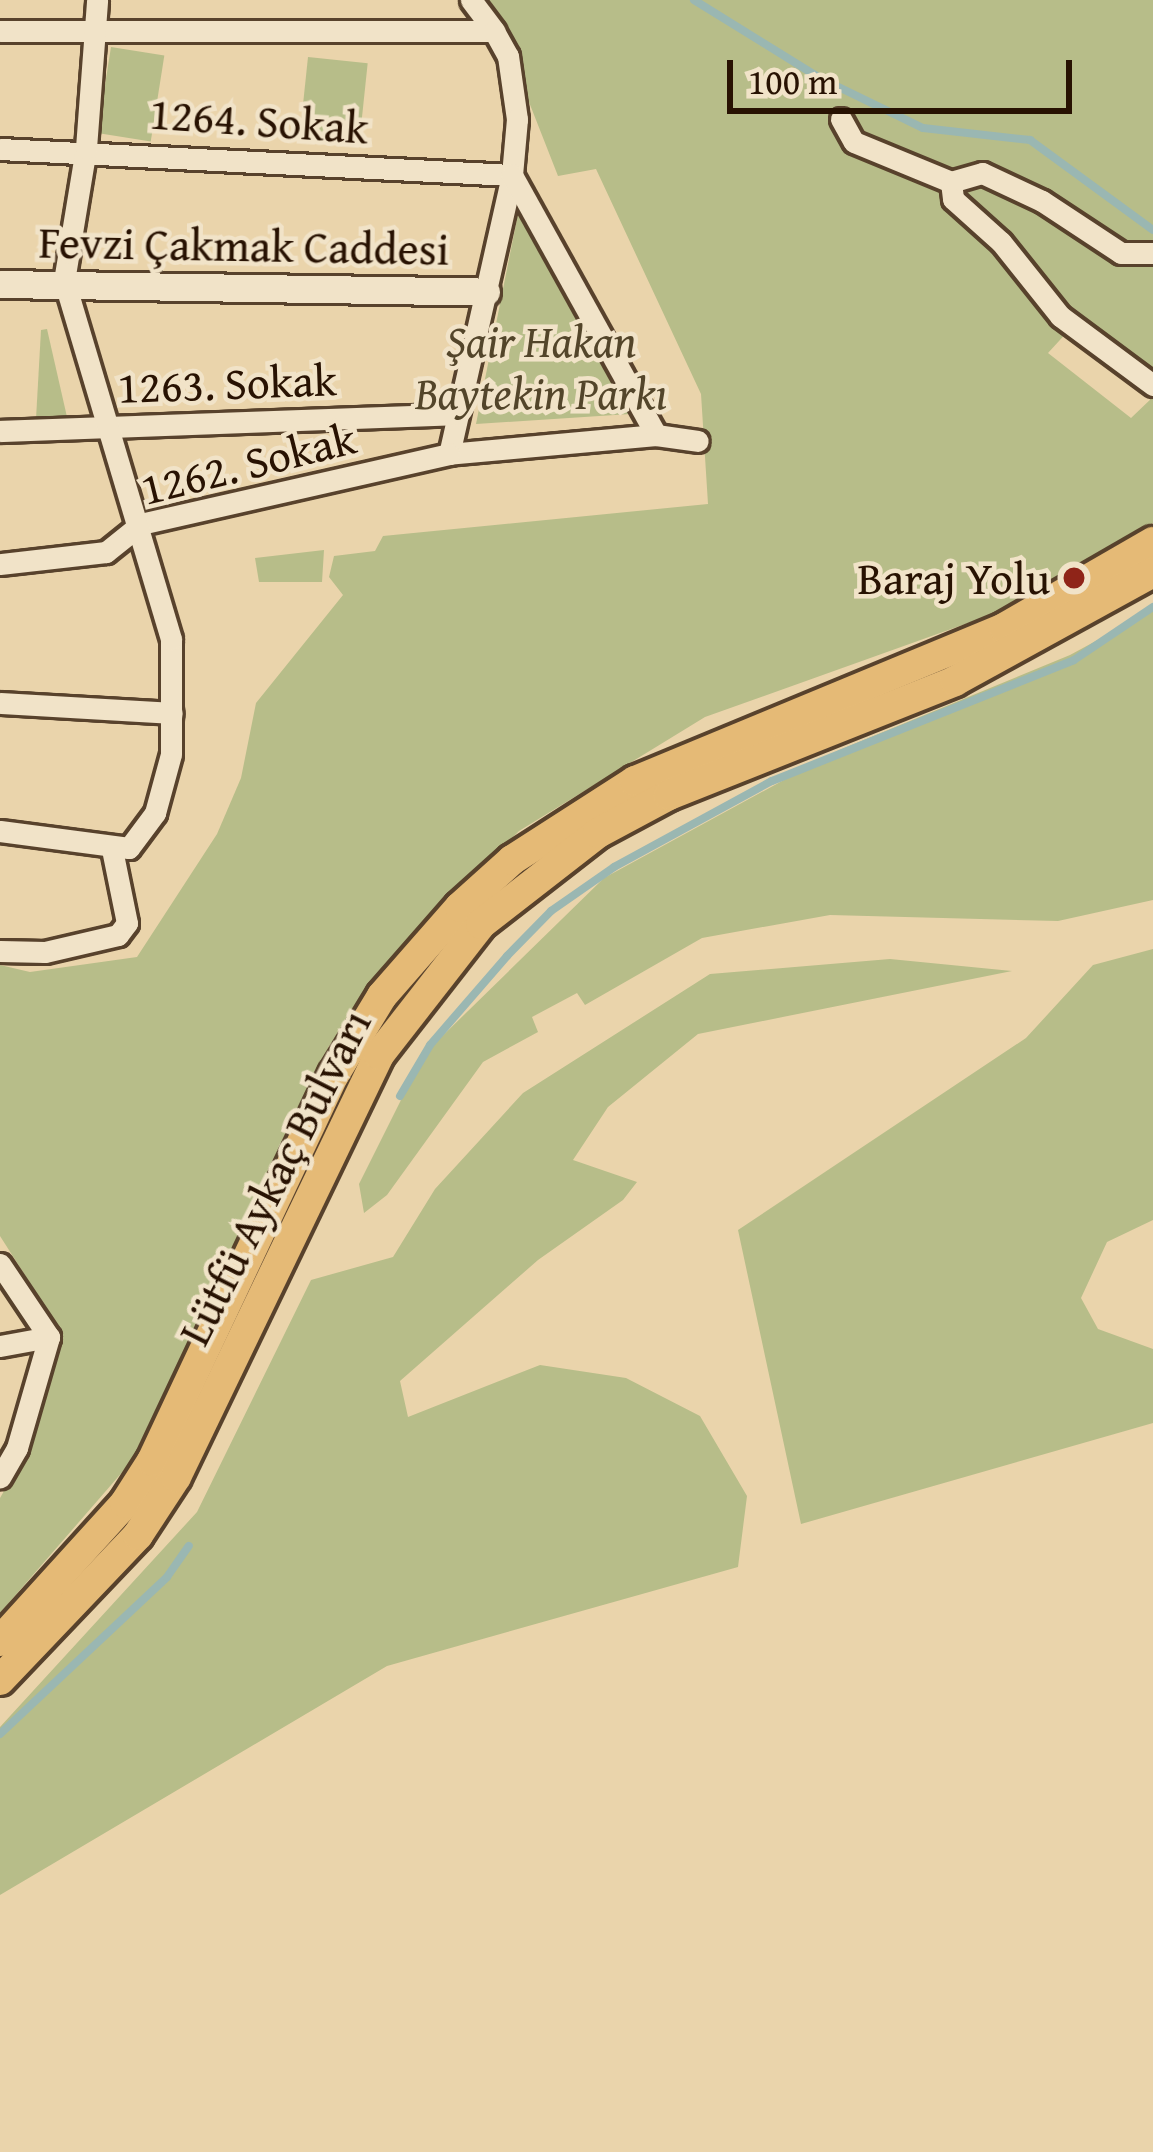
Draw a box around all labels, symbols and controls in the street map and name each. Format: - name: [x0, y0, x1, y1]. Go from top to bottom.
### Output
- scale bar: [733, 36, 1078, 110]
- text: 100 m: [748, 54, 837, 107]
- street label: 1264. Sokak: [148, 85, 370, 155]
- street label: Fevzi Çakmak Caddesi: [38, 214, 450, 276]
- park label: Şair Hakan Baytekin Parkı: [415, 314, 667, 420]
- street label: 1263. Sokak: [116, 352, 338, 414]
- street label: 1262. Sokak: [135, 410, 361, 516]
- place label: Baraj Yolu: [858, 551, 1050, 605]
- marker: Baraj Yolu: [1061, 565, 1087, 591]
- street label: Lütfü Aykaç Bulvarı: [166, 1000, 382, 1354]

